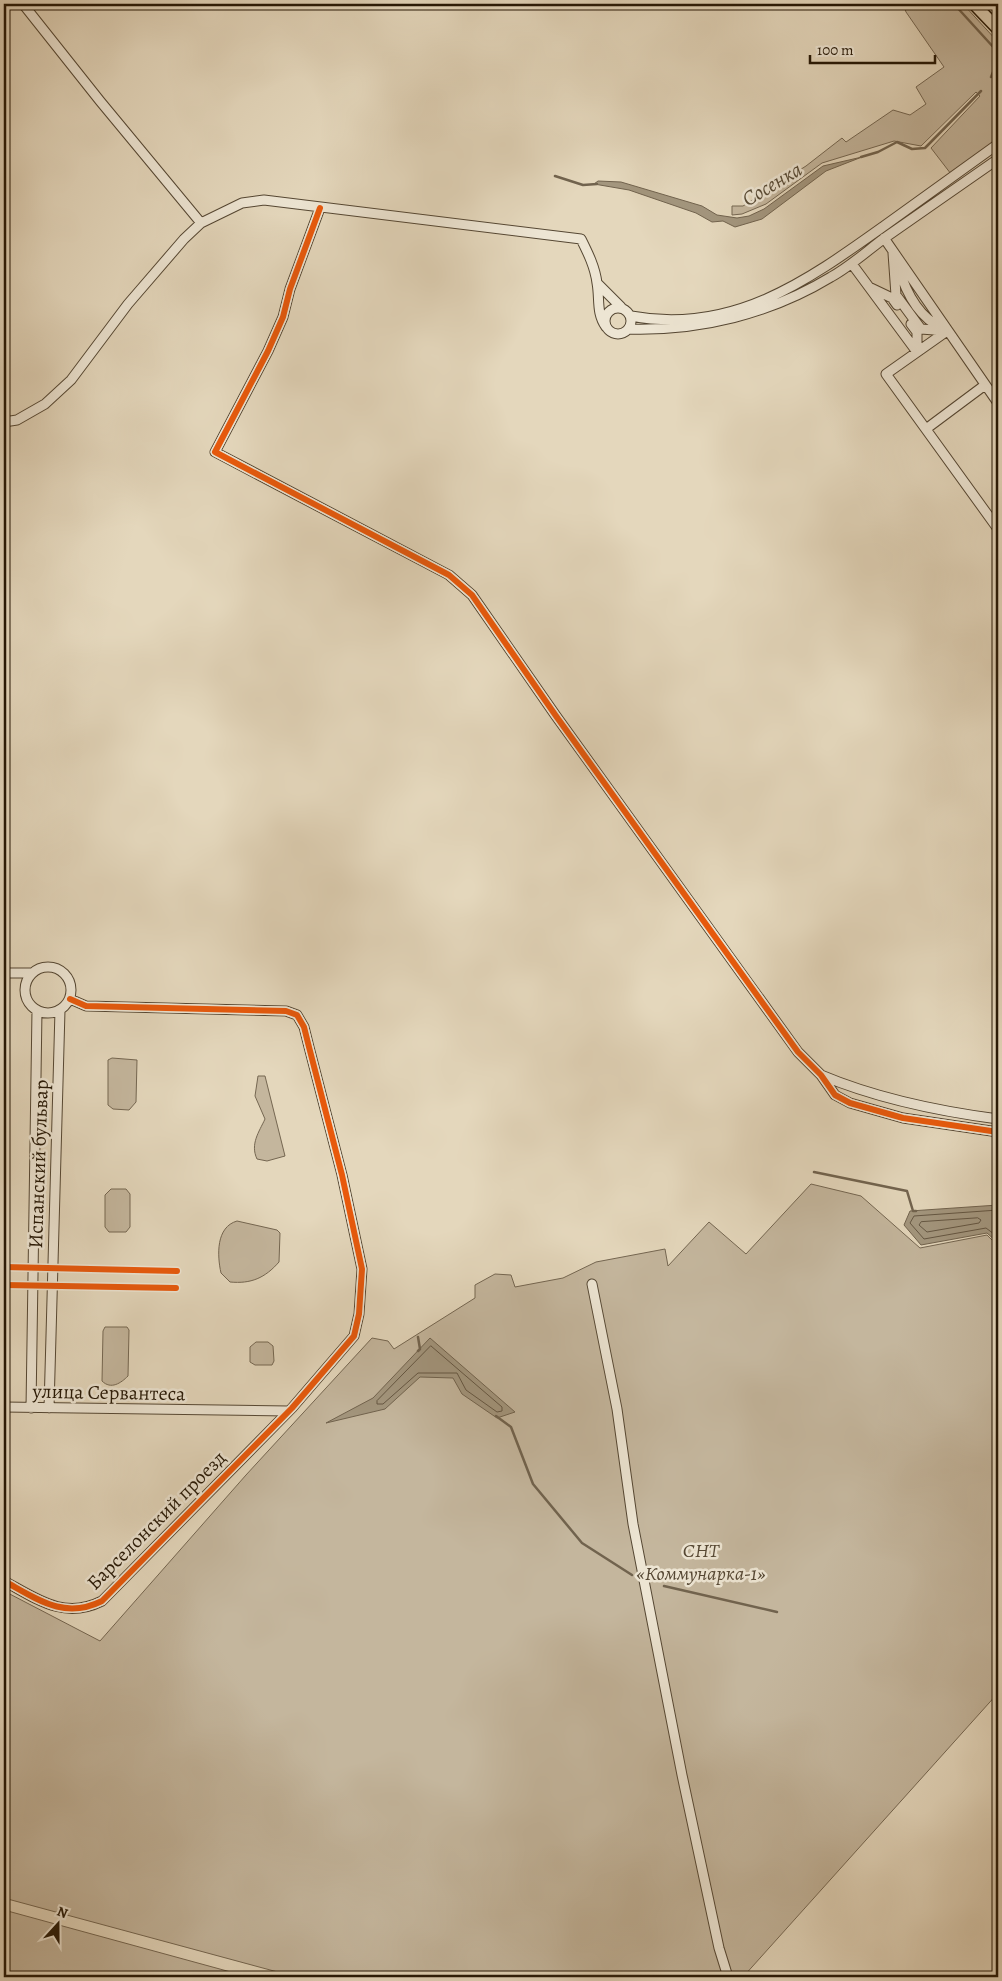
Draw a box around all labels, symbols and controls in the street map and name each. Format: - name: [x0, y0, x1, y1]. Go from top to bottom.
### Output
- scale bar: [810, 32, 934, 64]
- text: 100 m: [817, 40, 854, 60]
- water label: Сосенка: [737, 155, 807, 213]
- street label: Испанский бульвар: [22, 1079, 55, 1249]
- street label: улица Сервантеса: [31, 1378, 186, 1407]
- street label: Барселонский проезд: [81, 1445, 232, 1596]
- park label: СНТ «Коммунарка-1»: [637, 1537, 765, 1587]
- north arrow: [32, 1898, 82, 1948]
- text: N: [54, 1902, 71, 1923]

